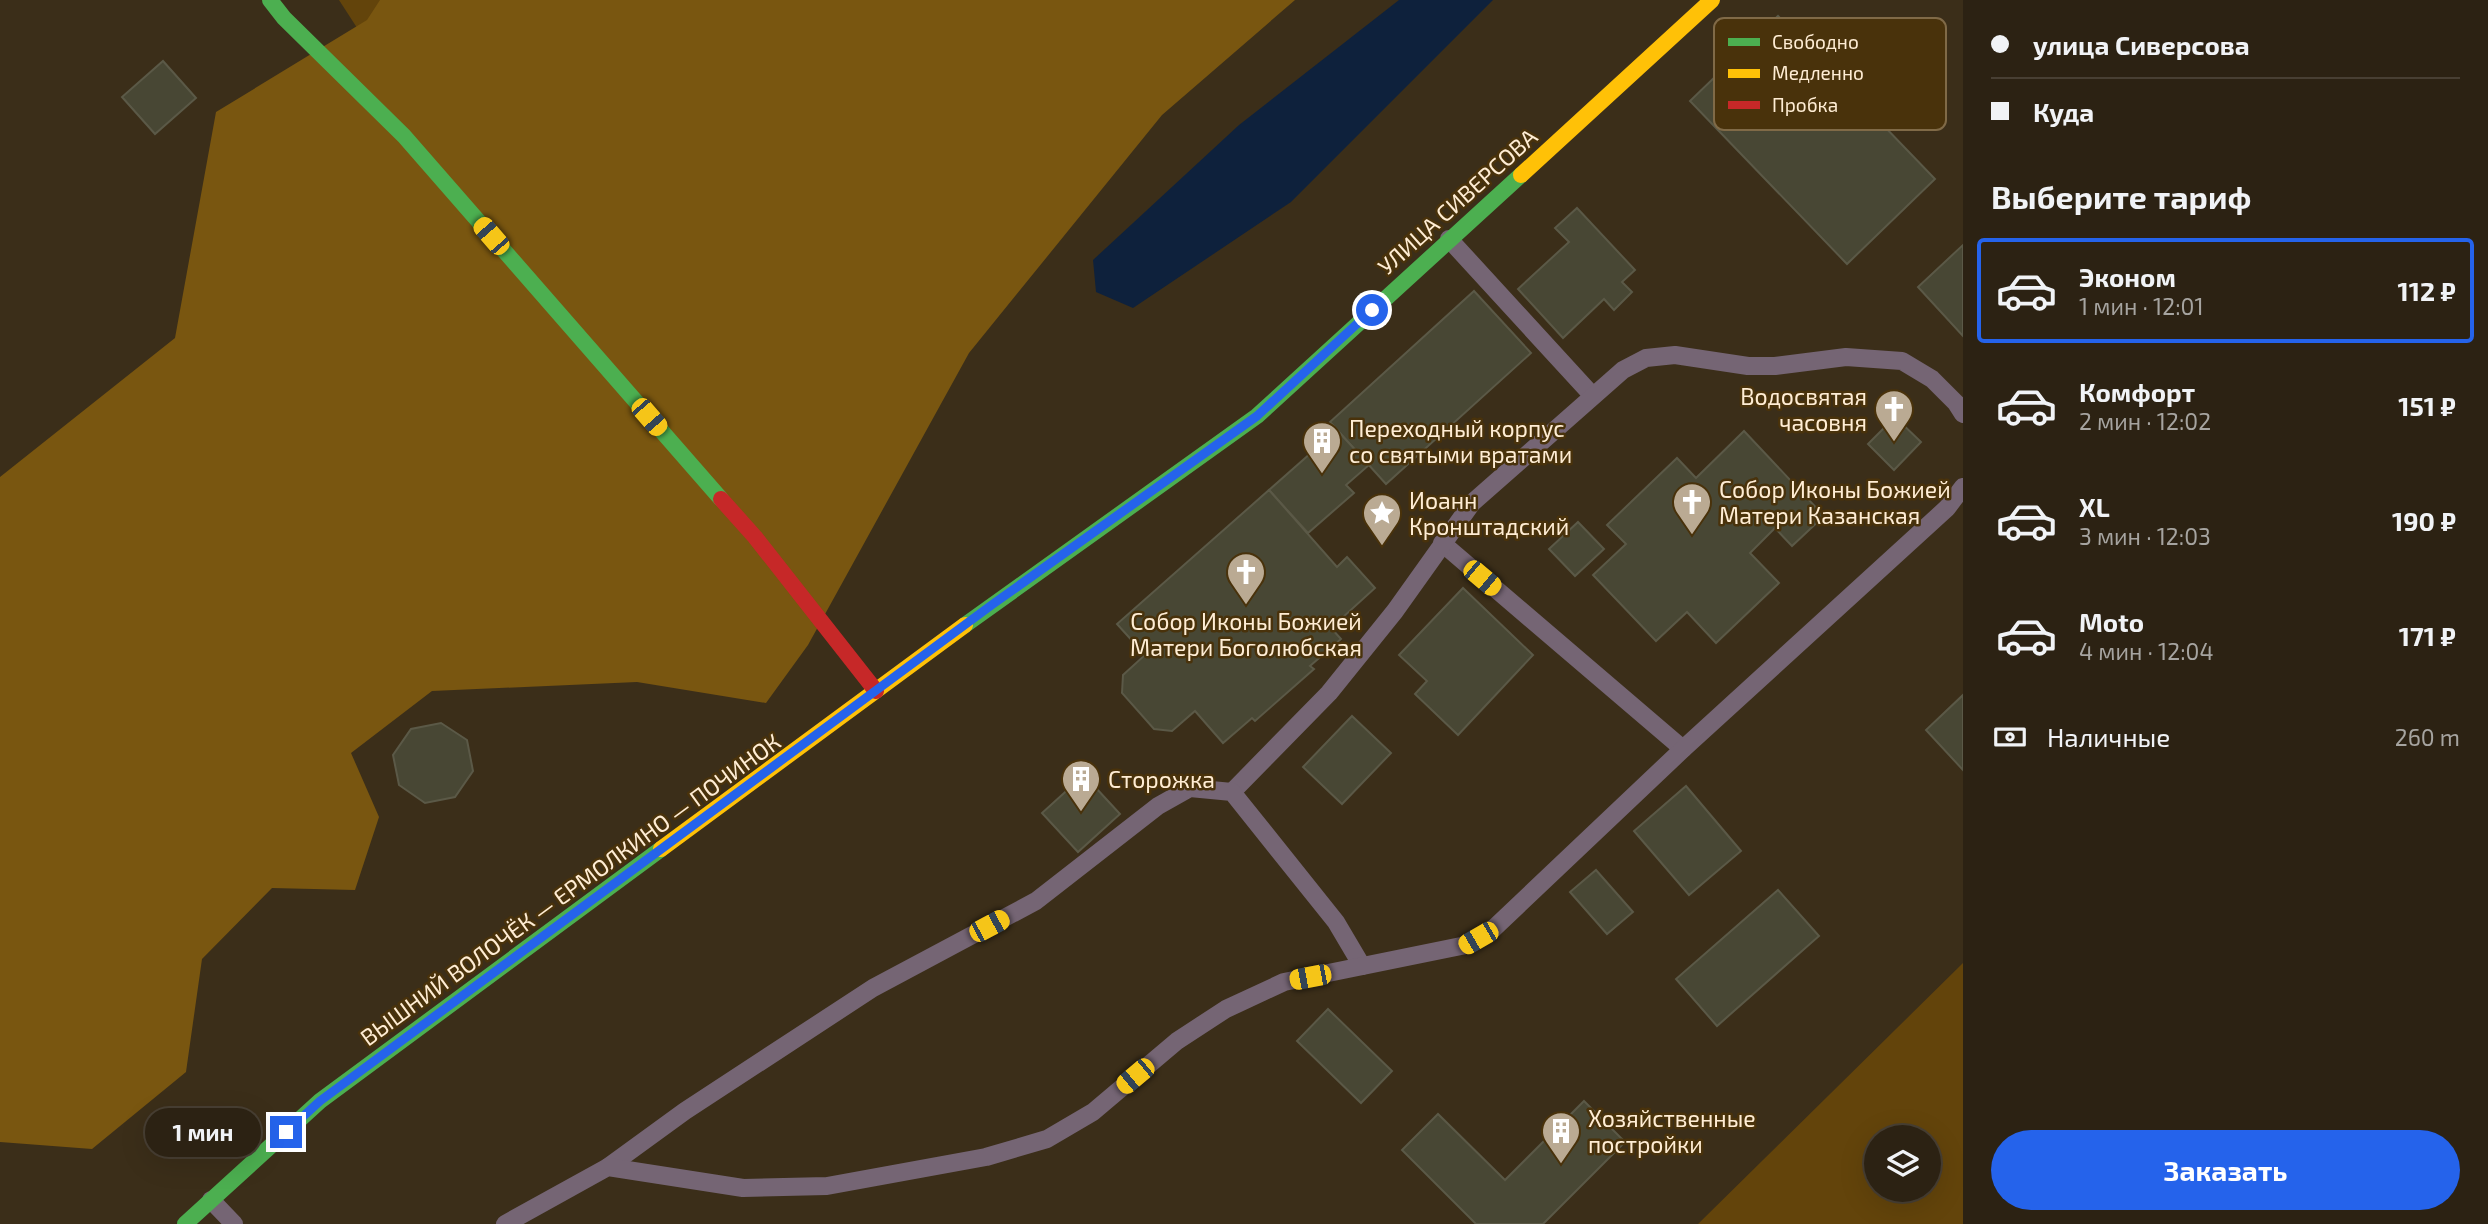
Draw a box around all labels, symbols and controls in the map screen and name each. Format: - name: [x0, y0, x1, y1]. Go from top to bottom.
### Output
- legend: [1714, 18, 1946, 130]
- text: улица Сиверсова: [2033, 29, 2250, 60]
- text: Свободно: [1772, 30, 1859, 53]
- text: Медленно: [1772, 61, 1864, 84]
- text: Пробка: [1772, 93, 1838, 116]
- text: Куда: [2033, 96, 2094, 127]
- street label: УЛИЦА СИВЕРСОВА: [1372, 122, 1543, 280]
- text: Выберите тариф: [1991, 177, 2251, 215]
- car: [470, 213, 513, 259]
- icon: car: [1995, 259, 2058, 322]
- text: Эконом: [2079, 261, 2176, 292]
- text: 112 ₽: [2397, 275, 2456, 306]
- text: 1 мин · 12:01: [2079, 292, 2204, 320]
- route start: [1356, 294, 1388, 326]
- icon: car: [1995, 374, 2058, 437]
- text: Комфорт: [2079, 376, 2195, 407]
- place label: Водосвятая часовня: [1740, 382, 1867, 436]
- church icon: Водосвятая часовня: [1873, 388, 1915, 443]
- text: 151 ₽: [2398, 390, 2456, 421]
- car: [628, 394, 671, 440]
- text: 2 мин · 12:02: [2079, 407, 2211, 435]
- place label: Переходный корпус со святыми вратами: [1349, 414, 1572, 468]
- building icon: Переходный корпус со святыми вратами: [1301, 420, 1343, 475]
- place label: Собор Иконы Божией Матери Казанская: [1719, 475, 1951, 529]
- church icon: Собор Иконы Божией Матери Казанская: [1671, 481, 1713, 536]
- place label: Иоанн Кронштадский: [1409, 486, 1569, 540]
- icon: car: [1995, 489, 2058, 552]
- text: XL: [2079, 491, 2110, 522]
- place icon: Иоанн Кронштадский: [1361, 492, 1403, 547]
- text: 190 ₽: [2392, 505, 2456, 536]
- text: 3 мин · 12:03: [2079, 522, 2211, 550]
- church icon: Собор Иконы Божией Матери Боголюбская: [1225, 551, 1267, 606]
- car: [1460, 556, 1505, 600]
- icon: car: [1995, 604, 2058, 667]
- text: Moto: [2079, 606, 2144, 637]
- place label: Собор Иконы Божией Матери Боголюбская: [1130, 607, 1362, 661]
- text: 171 ₽: [2399, 620, 2456, 651]
- text: 4 мин · 12:04: [2079, 637, 2214, 665]
- icon: cash: [1991, 718, 2029, 756]
- text: Наличные: [2047, 721, 2170, 752]
- text: 260 m: [2395, 723, 2460, 751]
- street label: ВЫШНИЙ ВОЛОЧЁК — ЕРМОЛКИНО — ПОЧИНОК: [354, 727, 786, 1051]
- building icon: Сторожка: [1060, 758, 1102, 813]
- place label: Сторожка: [1108, 765, 1215, 793]
- car: [966, 907, 1013, 945]
- car: [1455, 918, 1502, 958]
- car: [1288, 963, 1333, 991]
- car: [1113, 1054, 1158, 1098]
- place label: Хозяйственные постройки: [1588, 1104, 1756, 1158]
- callout: 1 мин: [146, 1108, 262, 1156]
- building icon: Хозяйственные постройки: [1540, 1110, 1582, 1165]
- route end: [270, 1116, 302, 1148]
- text: 1 мин: [173, 1118, 233, 1146]
- map controls: [1864, 1125, 1941, 1202]
- button: layers: [1864, 1125, 1941, 1202]
- button: Заказать: [1991, 1130, 2460, 1210]

